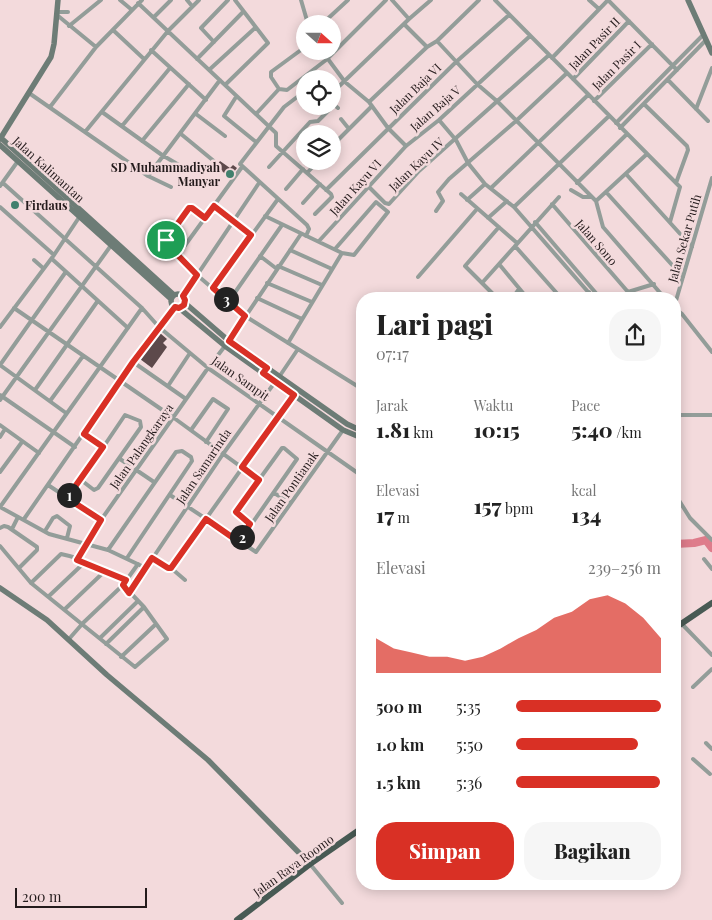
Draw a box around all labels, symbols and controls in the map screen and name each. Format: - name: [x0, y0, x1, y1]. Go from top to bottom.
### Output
- street label: Jalan Pasir II: [565, 14, 623, 72]
- north arrow: [296, 15, 341, 60]
- map controls: [296, 15, 341, 170]
- street label: Jalan Pasir I: [589, 38, 643, 92]
- street label: Jalan Baja VI: [386, 60, 444, 116]
- button: locate: [296, 70, 341, 115]
- street label: Jalan Baja V: [407, 82, 463, 134]
- button: layers: [296, 125, 341, 170]
- street label: Jalan Kalimantan: [9, 132, 88, 205]
- street label: Jalan Kayu IV: [384, 133, 447, 195]
- street label: Jalan Kayu VI: [325, 156, 384, 219]
- place label: SD Muhammadiyah Manyar: [111, 159, 221, 189]
- marker: SD Muhammadiyah Manyar: [224, 168, 236, 180]
- street label: Jalan Sekar Putih: [663, 192, 704, 285]
- place label: Firdaus: [25, 197, 68, 213]
- marker: Firdaus: [9, 199, 21, 211]
- street label: Jalan Sono: [572, 215, 622, 269]
- pin: [145, 219, 187, 261]
- icon: arrive: [152, 226, 180, 254]
- pin: 3: [214, 286, 238, 312]
- text: 3: [223, 290, 230, 309]
- text: Lari pagi: [376, 305, 493, 342]
- button: share: [609, 309, 661, 361]
- text: 07:17: [376, 343, 409, 364]
- street label: Jalan Sampit: [208, 352, 274, 404]
- text: Jarak: [376, 396, 408, 415]
- text: Waktu: [474, 396, 513, 415]
- text: Pace: [571, 396, 600, 415]
- street label: Jalan Palangkaraya: [105, 400, 176, 493]
- text: 1.81: [376, 415, 410, 443]
- text: 10:15: [474, 415, 520, 443]
- text: 5:40: [571, 415, 613, 443]
- text: km: [410, 423, 433, 442]
- text: /km: [613, 423, 642, 442]
- street label: Jalan Samarinda: [171, 425, 234, 507]
- street label: Jalan Pontianak: [260, 447, 322, 526]
- text: Elevasi: [376, 481, 420, 500]
- text: kcal: [571, 481, 596, 500]
- pin: 1: [56, 482, 82, 508]
- text: 1: [67, 486, 72, 505]
- text: 157: [474, 491, 501, 519]
- text: bpm: [501, 499, 533, 518]
- text: 17: [376, 500, 394, 528]
- text: 134: [571, 500, 601, 528]
- text: m: [394, 508, 410, 527]
- pin: 2: [230, 524, 254, 550]
- text: 2: [239, 528, 246, 547]
- text: Elevasi: [376, 557, 426, 578]
- text: 239–256 m: [588, 557, 661, 578]
- text: 500 m: [376, 696, 422, 717]
- text: 5:35: [456, 696, 481, 717]
- text: 1.0 km: [376, 734, 424, 755]
- text: 5:50: [456, 734, 483, 755]
- text: 1.5 km: [376, 772, 421, 793]
- text: 5:36: [456, 772, 482, 793]
- button: Simpan: [376, 822, 514, 880]
- button: Bagikan: [524, 822, 661, 880]
- street label: Jalan Raya Roomo: [249, 830, 337, 900]
- scale bar: [15, 885, 148, 908]
- text: 200 m: [22, 887, 61, 906]

